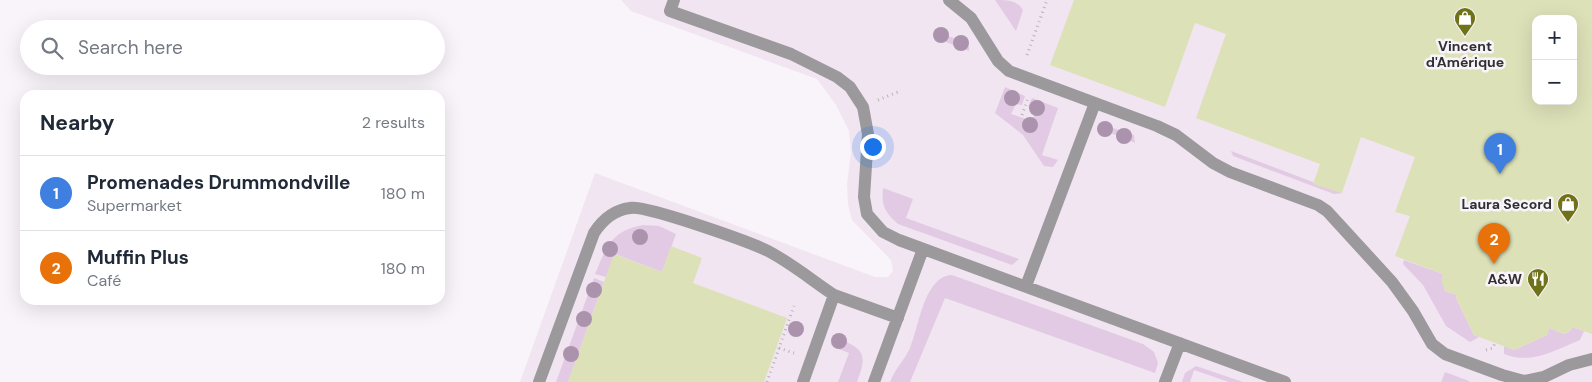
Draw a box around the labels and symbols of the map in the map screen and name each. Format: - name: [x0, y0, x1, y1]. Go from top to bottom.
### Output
- shop icon: Vincent d'Amérique: [1453, 6, 1477, 37]
- place label: Vincent d'Amérique: [1426, 37, 1504, 71]
- pin: 1: [1484, 133, 1516, 174]
- your location: [860, 134, 886, 160]
- shop icon: Laura Secord: [1556, 192, 1580, 223]
- place label: Laura Secord: [1461, 195, 1552, 213]
- pin: 2: [1478, 223, 1510, 264]
- restaurant icon: A&W: [1526, 267, 1550, 298]
- place label: A&W: [1487, 270, 1522, 288]

